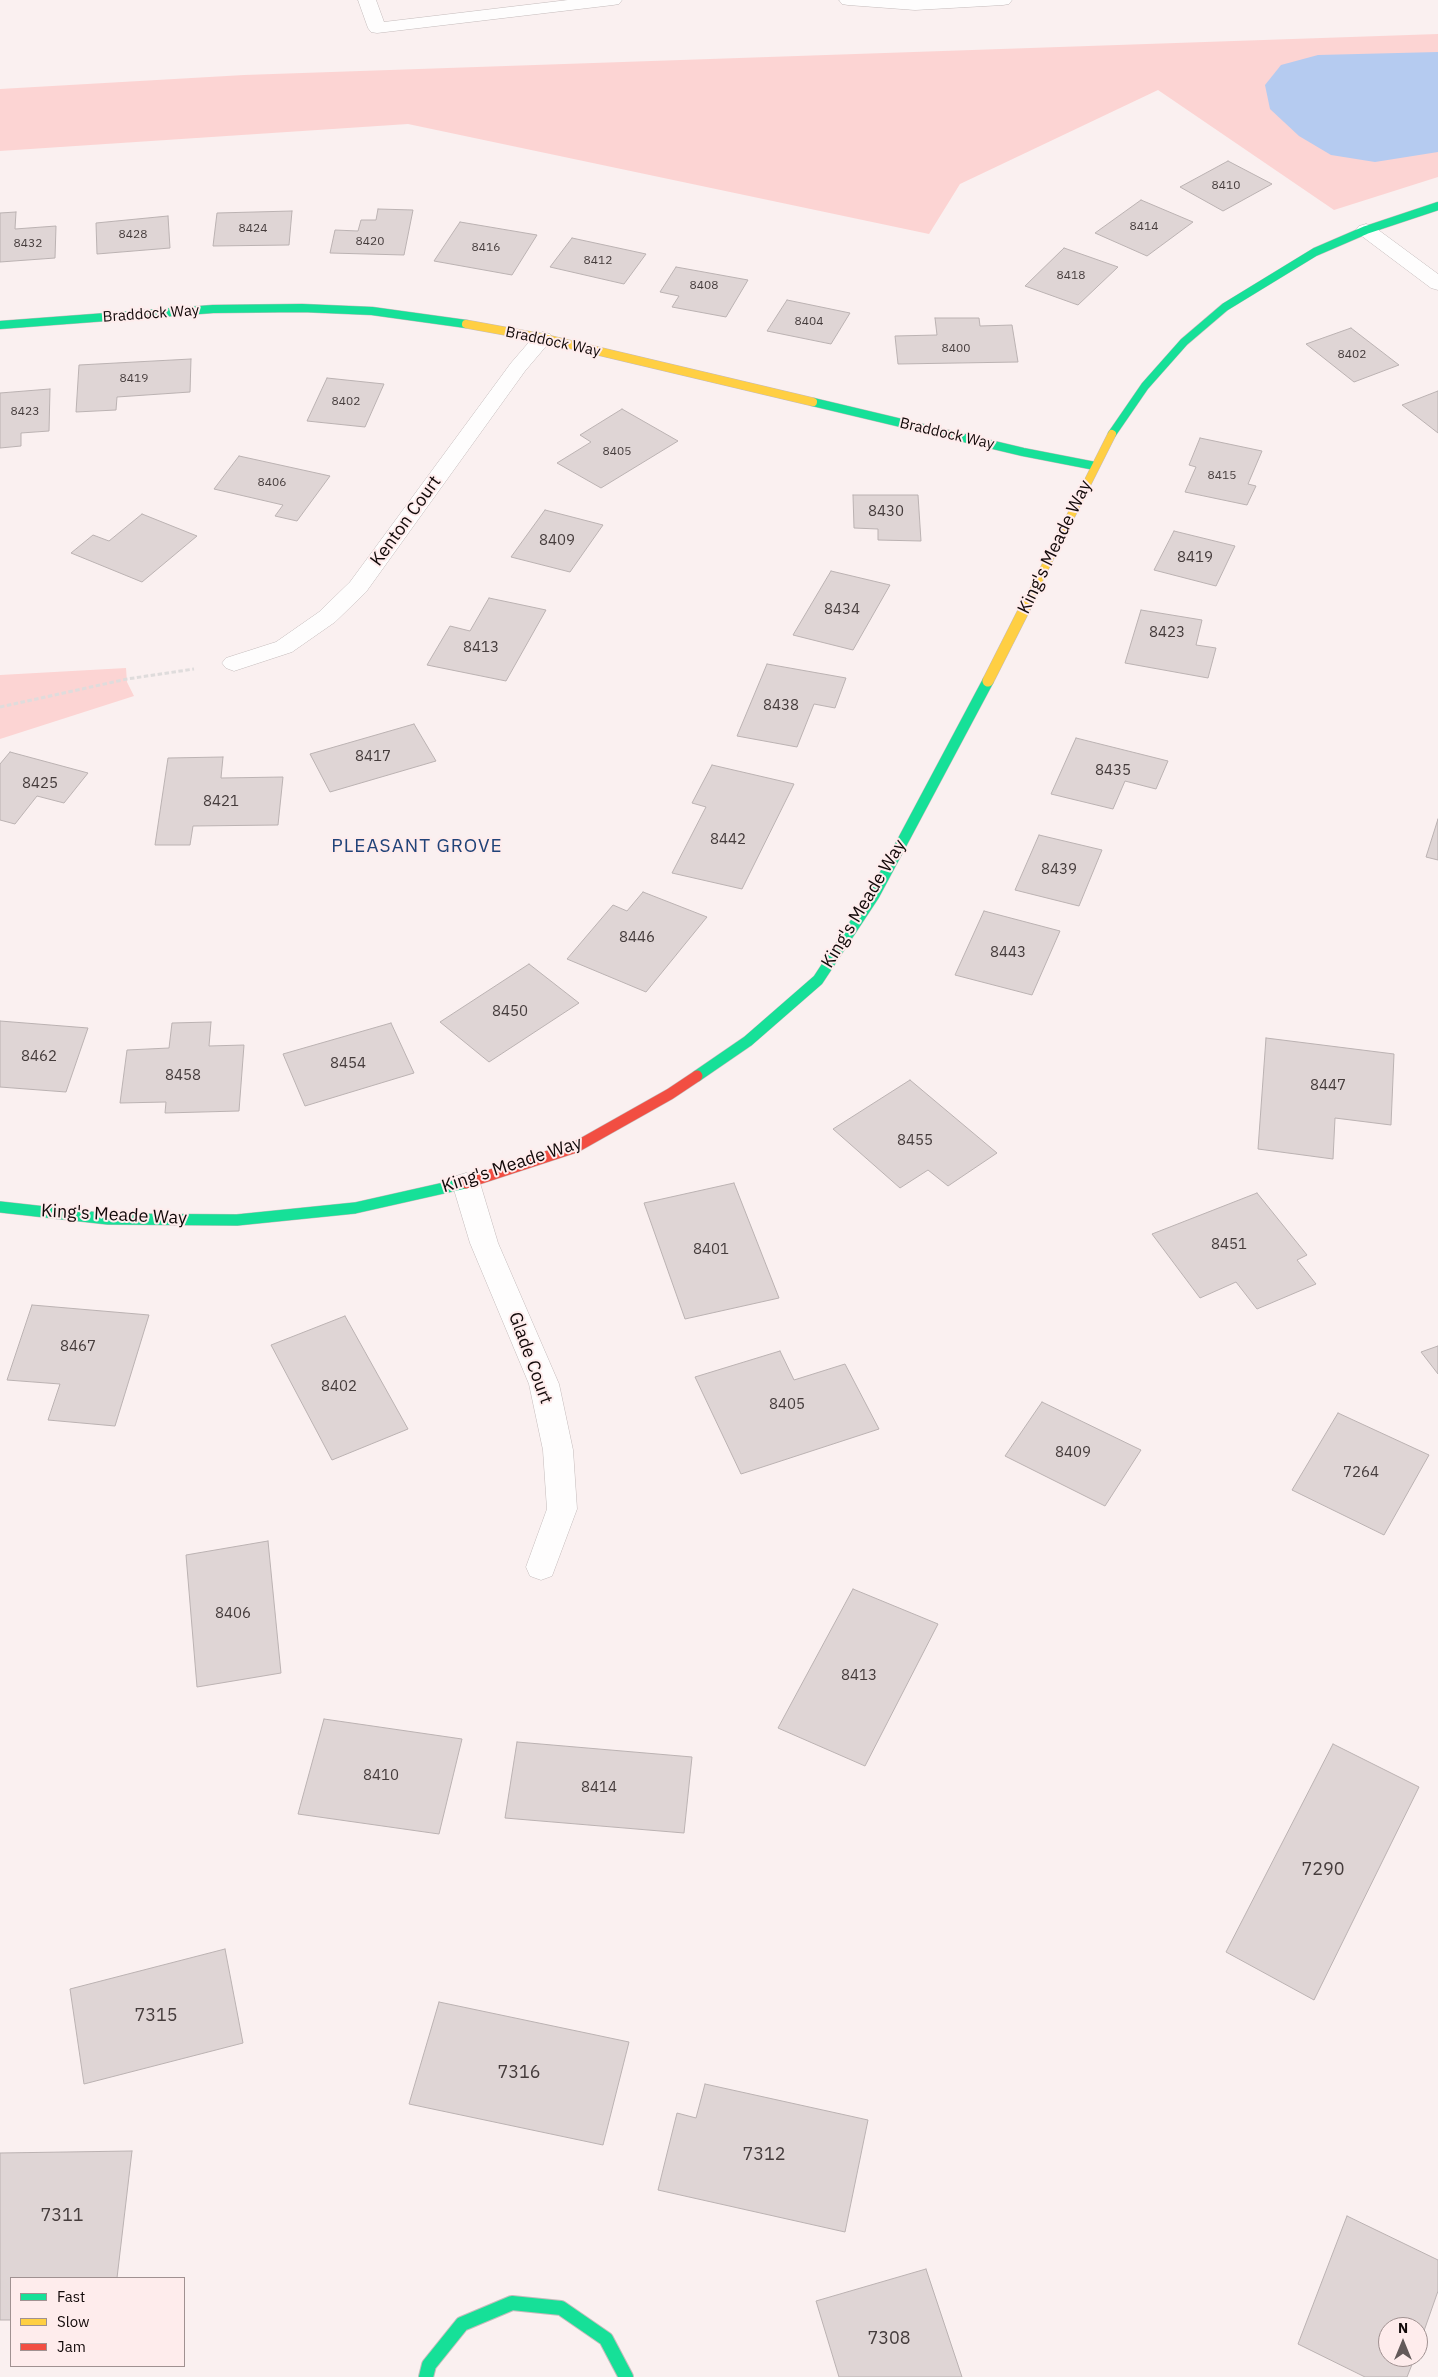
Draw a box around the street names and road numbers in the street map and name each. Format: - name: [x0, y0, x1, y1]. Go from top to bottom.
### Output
- street label: Braddock Way: [102, 302, 200, 326]
- street label: Braddock Way: [504, 323, 602, 361]
- street label: Braddock Way: [898, 414, 996, 454]
- street label: Kenton Court: [366, 472, 446, 570]
- street label: King's Meade Way: [1013, 477, 1097, 617]
- street label: King's Meade Way: [817, 836, 911, 972]
- street label: King's Meade Way: [439, 1132, 585, 1198]
- street label: King's Meade Way: [40, 1200, 188, 1230]
- street label: Glade Court: [503, 1309, 557, 1407]

